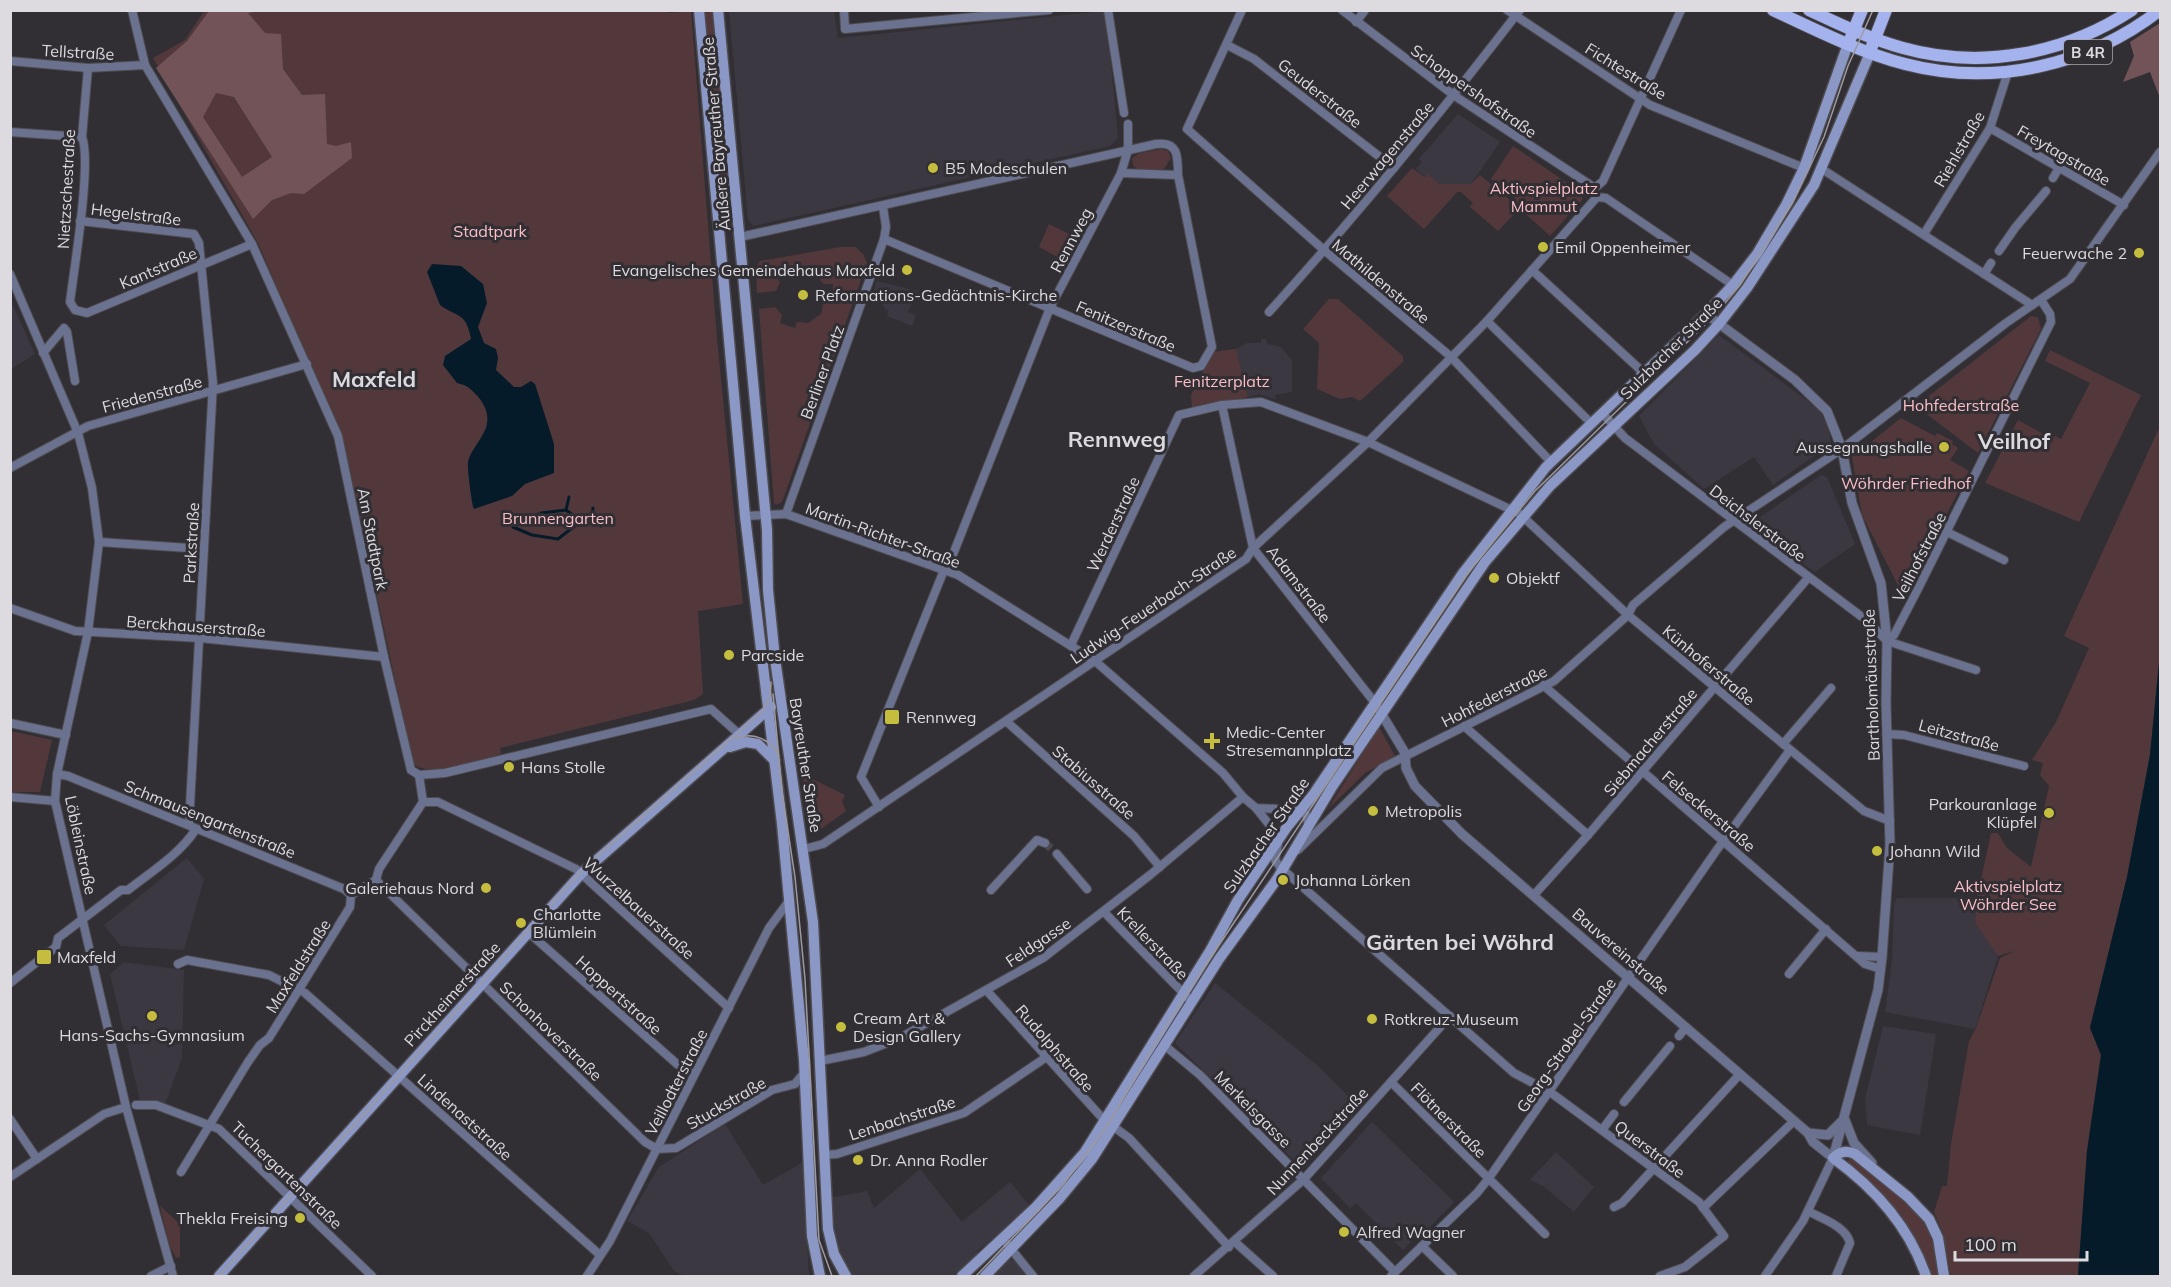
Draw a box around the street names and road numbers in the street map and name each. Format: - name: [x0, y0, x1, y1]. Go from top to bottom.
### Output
- street label: Äußere Bayreuther Straße: [698, 36, 734, 232]
- street label: Fichtestraße: [1582, 38, 1670, 104]
- street label: Tellstraße: [41, 40, 115, 64]
- street label: Schoppershofstraße: [1407, 40, 1541, 142]
- road number: B 4R: [2064, 40, 2112, 64]
- street label: Geuderstraße: [1274, 54, 1366, 132]
- street label: Heerwagenstraße: [1336, 97, 1438, 213]
- street label: Riehlstraße: [1929, 107, 1989, 191]
- street label: Freytagstraße: [2014, 120, 2114, 190]
- street label: Nietzschestraße: [53, 129, 79, 249]
- street label: Hegelstraße: [90, 199, 182, 229]
- street label: Rennweg: [1046, 204, 1096, 276]
- street label: Mathildenstraße: [1328, 234, 1434, 328]
- street label: Kantstraße: [116, 243, 200, 293]
- street label: Sulzbacher Straße: [1616, 293, 1726, 403]
- street label: Fenitzerstraße: [1073, 296, 1179, 356]
- street label: Berliner Platz: [796, 322, 848, 422]
- street label: Friedenstraße: [100, 371, 204, 417]
- street label: Werderstraße: [1082, 473, 1144, 575]
- street label: Deichslerstraße: [1706, 480, 1810, 566]
- street label: Am Stadtpark: [353, 486, 393, 592]
- street label: Martin-Richter-Straße: [803, 498, 963, 572]
- street label: Parkstraße: [179, 502, 203, 584]
- street label: Veilhofstraße: [1888, 509, 1950, 605]
- street label: Adamstraße: [1263, 541, 1335, 627]
- street label: Ludwig-Feuerbach-Straße: [1066, 542, 1240, 668]
- street label: Bartholomäusstraße: [1858, 609, 1884, 761]
- street label: Berckhauserstraße: [126, 611, 266, 641]
- street label: Künhoferstraße: [1659, 621, 1759, 709]
- street label: Hohfederstraße: [1438, 661, 1550, 731]
- street label: Siebmacherstraße: [1599, 684, 1701, 800]
- street label: Bayreuther Straße: [785, 696, 827, 834]
- street label: Leitzstraße: [1917, 715, 2001, 755]
- street label: Stabiusstraße: [1048, 741, 1140, 823]
- street label: Felseckerstraße: [1658, 766, 1760, 856]
- street label: Sulzbacher Straße: [1219, 773, 1313, 897]
- street label: Schmausengartenstraße: [121, 775, 299, 863]
- street label: Löbleinstraße: [61, 794, 101, 896]
- street label: Wurzelbauerstraße: [579, 853, 699, 963]
- street label: Krellerstraße: [1113, 902, 1193, 984]
- street label: Bauvereinstraße: [1568, 903, 1674, 999]
- street label: Feldgasse: [1001, 913, 1075, 971]
- street label: Maxfeldstraße: [261, 915, 335, 1017]
- street label: Pirckheimerstraße: [400, 937, 504, 1051]
- street label: Hoppertstraße: [572, 951, 666, 1039]
- street label: Georg-Strobel-Straße: [1512, 974, 1620, 1116]
- street label: Schonhoverstraße: [496, 977, 606, 1085]
- street label: Rudolphstraße: [1012, 1000, 1098, 1096]
- street label: Veillodterstraße: [641, 1025, 711, 1139]
- street label: Merkelsgasse: [1210, 1066, 1296, 1152]
- street label: Lindenaststraße: [414, 1069, 516, 1165]
- street label: Stuckstraße: [683, 1072, 769, 1134]
- street label: Flötnerstraße: [1407, 1078, 1491, 1162]
- street label: Nunnenbeckstraße: [1262, 1083, 1372, 1199]
- street label: Lenbachstraße: [846, 1091, 958, 1145]
- street label: Querstraße: [1611, 1116, 1689, 1182]
- street label: Tuchergartenstraße: [227, 1117, 347, 1233]

